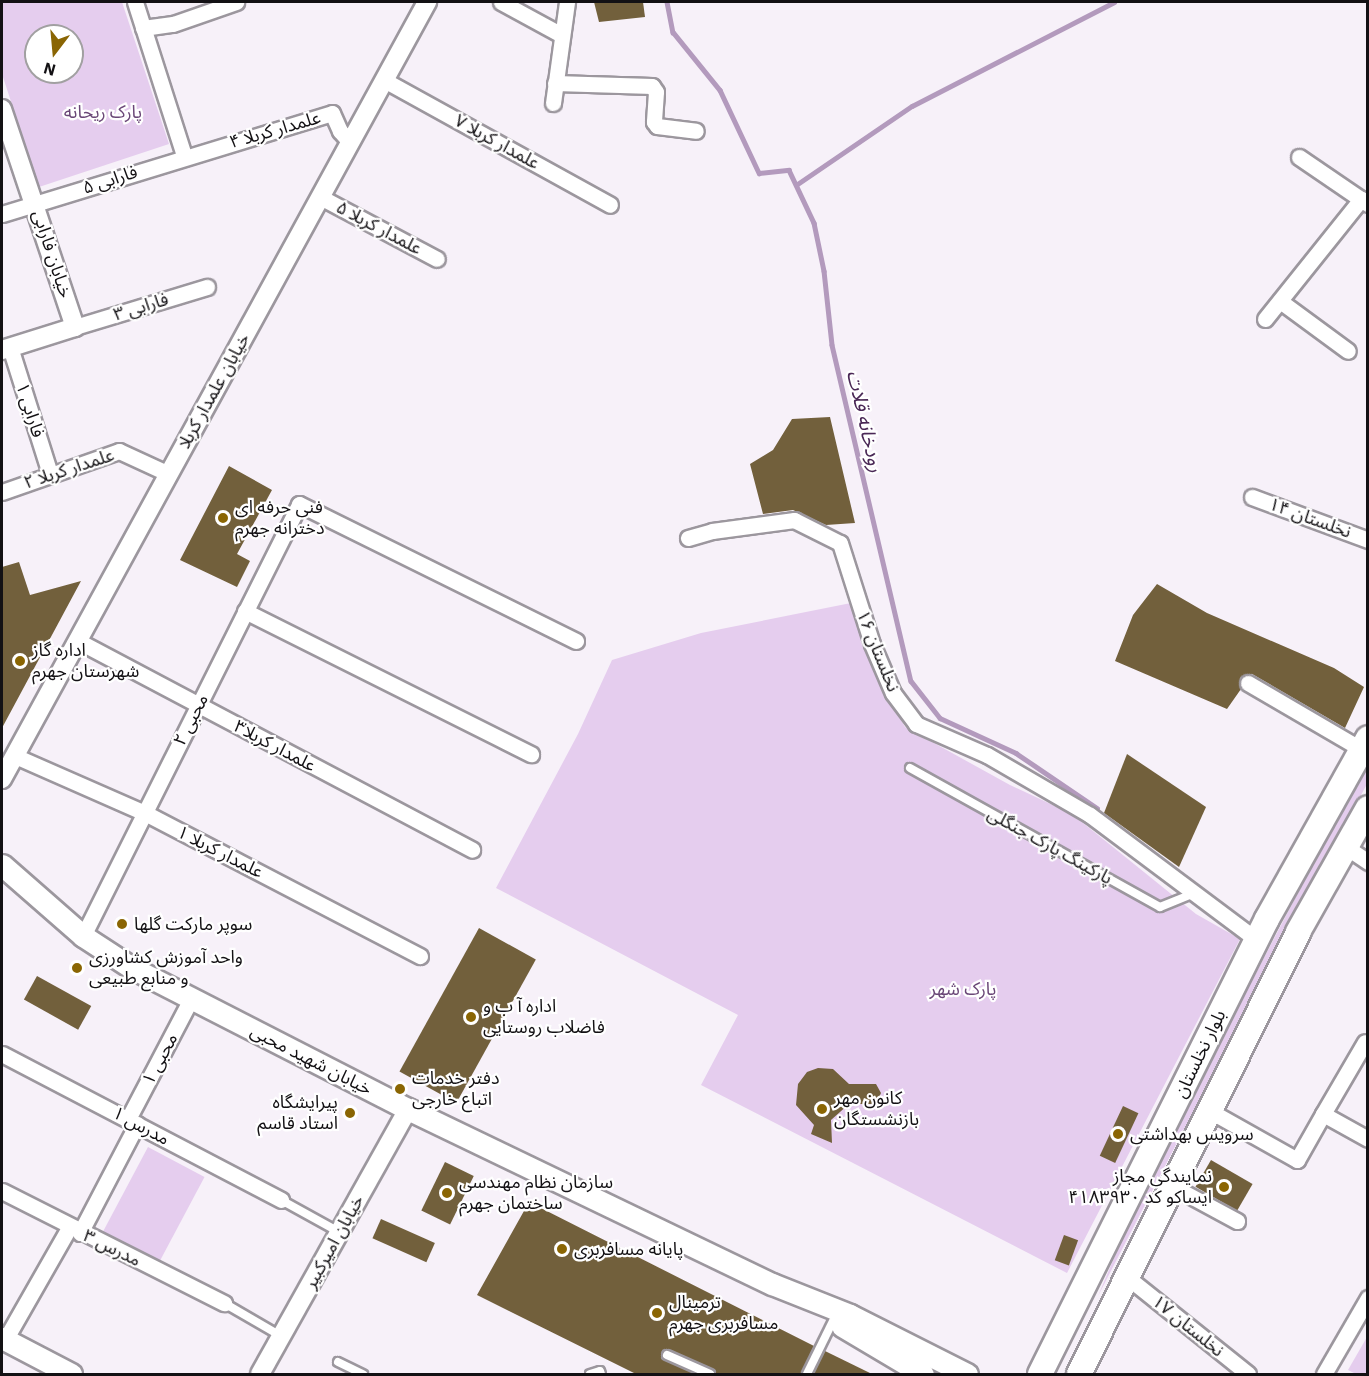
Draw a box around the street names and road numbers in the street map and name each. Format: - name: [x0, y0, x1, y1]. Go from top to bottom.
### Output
- street label: علمدار کربلا ۴: [227, 107, 323, 153]
- street label: علمدار کربلا ۷: [451, 110, 543, 174]
- street label: فارابی ۵: [80, 161, 140, 199]
- street label: علمدار کربلا ۵: [333, 196, 425, 260]
- street label: خیابان فارابی: [28, 207, 76, 301]
- street label: فارابی ۳: [111, 288, 171, 326]
- street label: خیابان علمدار کربلا: [173, 330, 255, 452]
- street label: فارابی ۱: [11, 380, 49, 440]
- street label: علمدار کربلا ۲: [21, 444, 117, 494]
- street label: نخلستان ۱۴: [1266, 493, 1354, 543]
- street label: نخلستان ۱۶: [852, 607, 904, 695]
- street label: محبی ۲: [169, 691, 213, 749]
- street label: علمدار کربلا۳: [230, 715, 320, 777]
- street label: پارکینگ پارک جنگلی: [984, 803, 1116, 889]
- street label: علمدار کربلا ۱: [173, 821, 267, 883]
- street label: بلوار نخلستان: [1169, 1006, 1231, 1102]
- street label: خیابان شهید محبی: [247, 1020, 375, 1100]
- street label: محبی ۱: [138, 1030, 182, 1088]
- street label: مدرس ۱: [109, 1102, 173, 1150]
- street label: خیابان امیرکبیر: [299, 1192, 369, 1292]
- street label: مدرس ۳: [80, 1225, 144, 1271]
- street label: نخلستان ۱۷: [1148, 1291, 1228, 1361]

